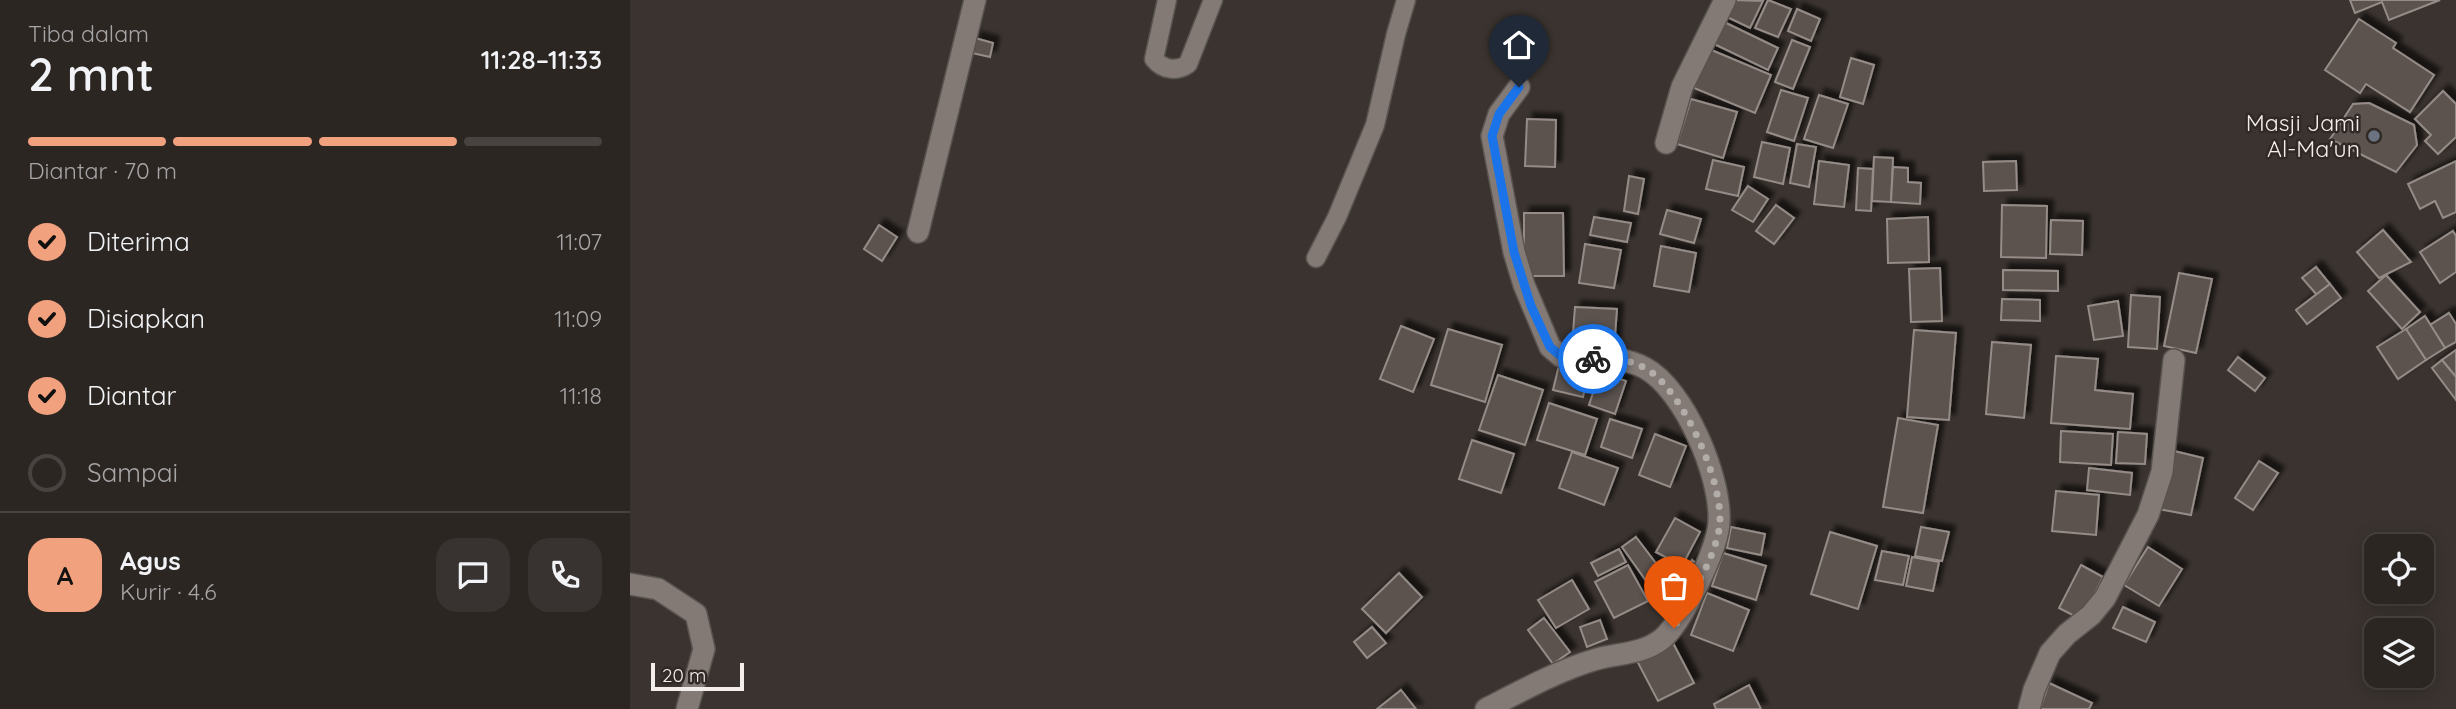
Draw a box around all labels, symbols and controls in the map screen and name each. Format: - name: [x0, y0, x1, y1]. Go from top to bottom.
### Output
- pin: [1489, 15, 1549, 87]
- text: Tiba dalam: [28, 19, 149, 48]
- icon: home: [1500, 26, 1538, 64]
- text: 11:28–11:33: [481, 43, 602, 76]
- text: 2 mnt: [28, 45, 154, 103]
- place label: Masji Jami Al-Ma'un: [2246, 108, 2360, 163]
- marker: Masji Jami Al-Ma'un: [2366, 128, 2382, 144]
- text: Diantar · 70 m: [28, 156, 177, 185]
- icon: check: [28, 223, 66, 261]
- text: Diterima: [87, 225, 190, 258]
- text: 11:07: [556, 227, 602, 256]
- icon: check: [28, 300, 66, 338]
- text: Disiapkan: [87, 302, 205, 335]
- text: 11:09: [554, 304, 602, 333]
- courier: [1558, 324, 1628, 394]
- icon: bike: [1574, 340, 1612, 378]
- icon: check: [28, 377, 66, 415]
- text: Diantar: [87, 379, 177, 412]
- text: 11:18: [560, 381, 602, 410]
- text: Sampai: [87, 456, 178, 489]
- map controls: [2364, 534, 2434, 688]
- button: locate: [2364, 534, 2434, 604]
- button: chat: [436, 538, 510, 612]
- button: phone: [528, 538, 602, 612]
- text: Agus: [120, 544, 181, 577]
- pin: [1644, 556, 1704, 628]
- text: A: [57, 559, 73, 592]
- icon: bag: [1655, 567, 1693, 605]
- text: Kurir · 4.6: [120, 577, 217, 606]
- button: layers: [2364, 618, 2434, 688]
- scale bar: [651, 660, 744, 692]
- text: 20 m: [662, 663, 706, 687]

